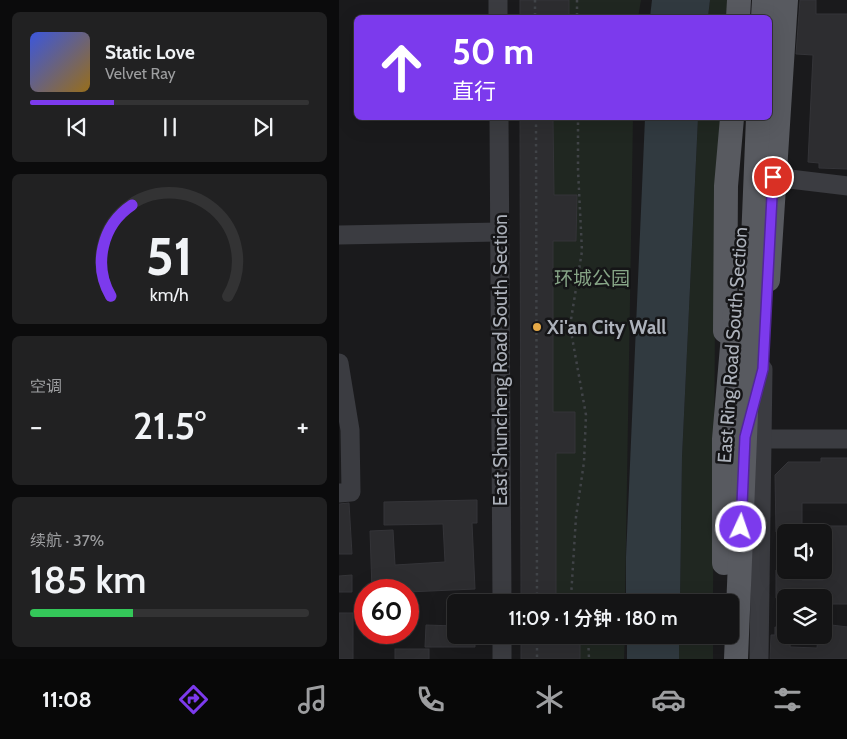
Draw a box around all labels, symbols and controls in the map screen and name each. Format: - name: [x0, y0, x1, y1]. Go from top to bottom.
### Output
- text: 50 m: [452, 30, 534, 73]
- icon: ahead: [369, 35, 434, 100]
- text: Static Love: [105, 41, 195, 64]
- text: Velvet Ray: [105, 64, 176, 83]
- text: 直行: [452, 78, 496, 105]
- icon: previous: [63, 113, 91, 141]
- icon: pause: [156, 113, 184, 141]
- icon: next: [249, 113, 277, 141]
- pin: [752, 156, 794, 198]
- icon: arrive: [759, 163, 787, 191]
- street label: East Shuncheng Road South Section: [489, 214, 512, 506]
- text: 51: [146, 225, 193, 288]
- street label: East Ring Road South Section: [713, 226, 752, 464]
- park label: 环城公园: [554, 267, 630, 290]
- text: km/h: [150, 284, 189, 305]
- place label: Xi'an City Wall: [546, 316, 666, 339]
- marker: Xi'an City Wall: [531, 321, 543, 333]
- text: 空调: [30, 377, 62, 396]
- text: 21.5°: [133, 402, 206, 449]
- text: −: [30, 409, 42, 443]
- text: +: [297, 409, 309, 443]
- position arrow: [714, 500, 766, 552]
- map controls: [777, 524, 832, 644]
- button: sound: [777, 524, 832, 579]
- text: 续航 · 37%: [30, 531, 104, 550]
- text: 185 km: [30, 556, 146, 603]
- speed limit sign: 60: [354, 579, 419, 644]
- button: layers: [777, 589, 832, 644]
- text: 11:09 · 1 分钟 · 180 m: [508, 607, 678, 630]
- icon: directions: [176, 682, 211, 717]
- icon: music: [295, 682, 330, 717]
- icon: phone: [413, 682, 448, 717]
- icon: climate: [532, 682, 567, 717]
- icon: car: [651, 682, 686, 717]
- icon: filters: [770, 682, 805, 717]
- text: 11:08: [42, 686, 92, 713]

